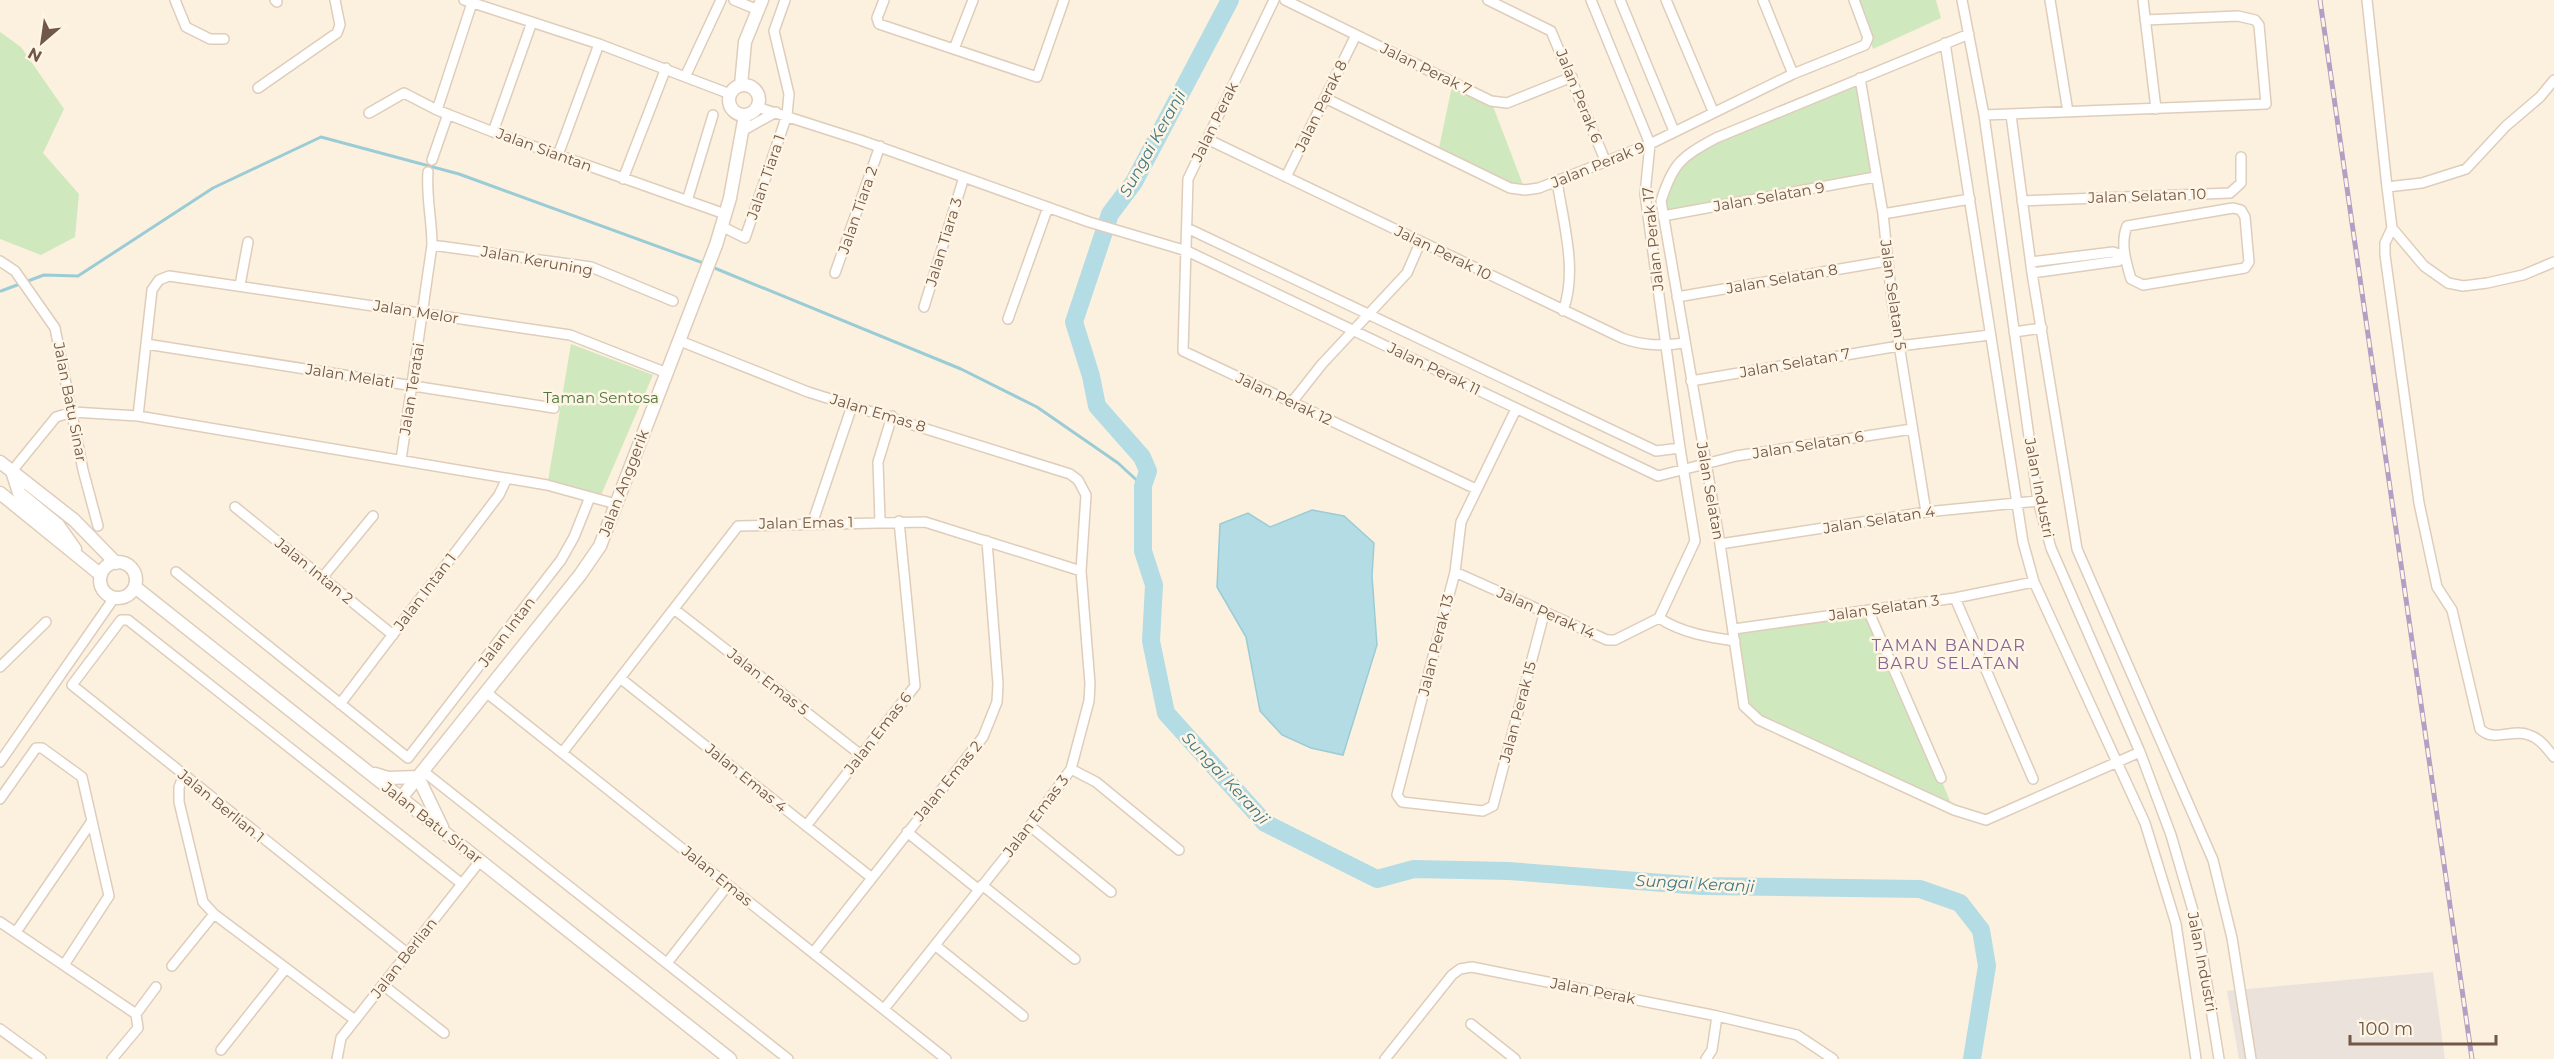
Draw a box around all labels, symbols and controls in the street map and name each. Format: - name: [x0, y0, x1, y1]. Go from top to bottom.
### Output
- north arrow: [12, 12, 72, 72]
- street label: Jalan Perak 7: [1377, 38, 1475, 99]
- text: N: [25, 43, 45, 66]
- street label: Jalan Perak 6: [1552, 45, 1607, 145]
- street label: Jalan Perak 8: [1290, 57, 1351, 156]
- street label: Jalan Perak: [1187, 79, 1242, 166]
- water label: Sungai Keranji: [1115, 86, 1190, 200]
- street label: Jalan Siantan: [493, 123, 595, 176]
- street label: Jalan Tiara 1: [742, 132, 789, 223]
- street label: Jalan Perak 9: [1547, 137, 1647, 192]
- street label: Jalan Tiara 2: [833, 163, 881, 257]
- street label: Jalan Selatan 9: [1711, 177, 1826, 216]
- street label: Jalan Selatan 10: [2086, 184, 2207, 207]
- street label: Jalan Perak 17: [1638, 186, 1668, 293]
- street label: Jalan Tiara 3: [921, 195, 966, 289]
- street label: Jalan Perak 10: [1391, 220, 1495, 284]
- street label: Jalan Selatan 5: [1876, 237, 1911, 352]
- street label: Jalan Keruning: [479, 241, 595, 280]
- street label: Jalan Selatan 8: [1724, 259, 1839, 298]
- street label: Jalan Melor: [371, 295, 460, 328]
- street label: Jalan Perak 11: [1384, 337, 1484, 399]
- street label: Jalan Batu Sinar: [49, 339, 91, 464]
- street label: Jalan Teratai: [395, 341, 428, 437]
- street label: Jalan Selatan 7: [1737, 343, 1852, 382]
- street label: Jalan Melati: [303, 359, 396, 392]
- street label: Jalan Perak 12: [1232, 368, 1335, 429]
- park label: Taman Sentosa: [543, 388, 659, 407]
- street label: Jalan Emas 8: [827, 389, 928, 436]
- street label: Jalan Selatan 6: [1750, 426, 1865, 463]
- street label: Jalan Anggerik: [594, 427, 653, 540]
- street label: Jalan Industri: [2020, 435, 2059, 540]
- street label: Jalan Selatan: [1692, 439, 1728, 541]
- street label: Jalan Selatan 4: [1821, 501, 1936, 538]
- street label: Jalan Emas 1: [757, 512, 854, 533]
- street label: Jalan Intan 2: [271, 533, 357, 608]
- street label: Jalan Intan 1: [389, 549, 460, 635]
- street label: Jalan Perak 14: [1493, 582, 1598, 643]
- street label: Jalan Selatan 3: [1826, 590, 1941, 625]
- street label: Jalan Perak 13: [1413, 592, 1457, 699]
- street label: Jalan Intan: [474, 593, 539, 671]
- district label: TAMAN BANDAR BARU SELATAN: [1872, 636, 2026, 673]
- street label: Jalan Emas 5: [723, 643, 813, 719]
- street label: Jalan Perak 15: [1495, 659, 1540, 766]
- street label: Jalan Emas 6: [839, 688, 915, 778]
- water label: Sungai Keranji: [1178, 728, 1274, 829]
- street label: Jalan Emas 2: [909, 737, 986, 825]
- street label: Jalan Emas 4: [701, 738, 791, 816]
- street label: Jalan Berlian 1: [173, 764, 268, 846]
- street label: Jalan Emas 3: [998, 771, 1073, 861]
- street label: Jalan Batu Sinar: [378, 777, 486, 868]
- street label: Jalan Emas: [677, 841, 756, 910]
- water label: Sungai Keranji: [1635, 871, 1756, 896]
- street label: Jalan Industri: [2183, 909, 2222, 1014]
- street label: Jalan Berlian: [366, 914, 441, 1002]
- street label: Jalan Perak: [1548, 973, 1637, 1008]
- scale bar: [2350, 1008, 2496, 1046]
- text: 100 m: [2359, 1018, 2413, 1040]

